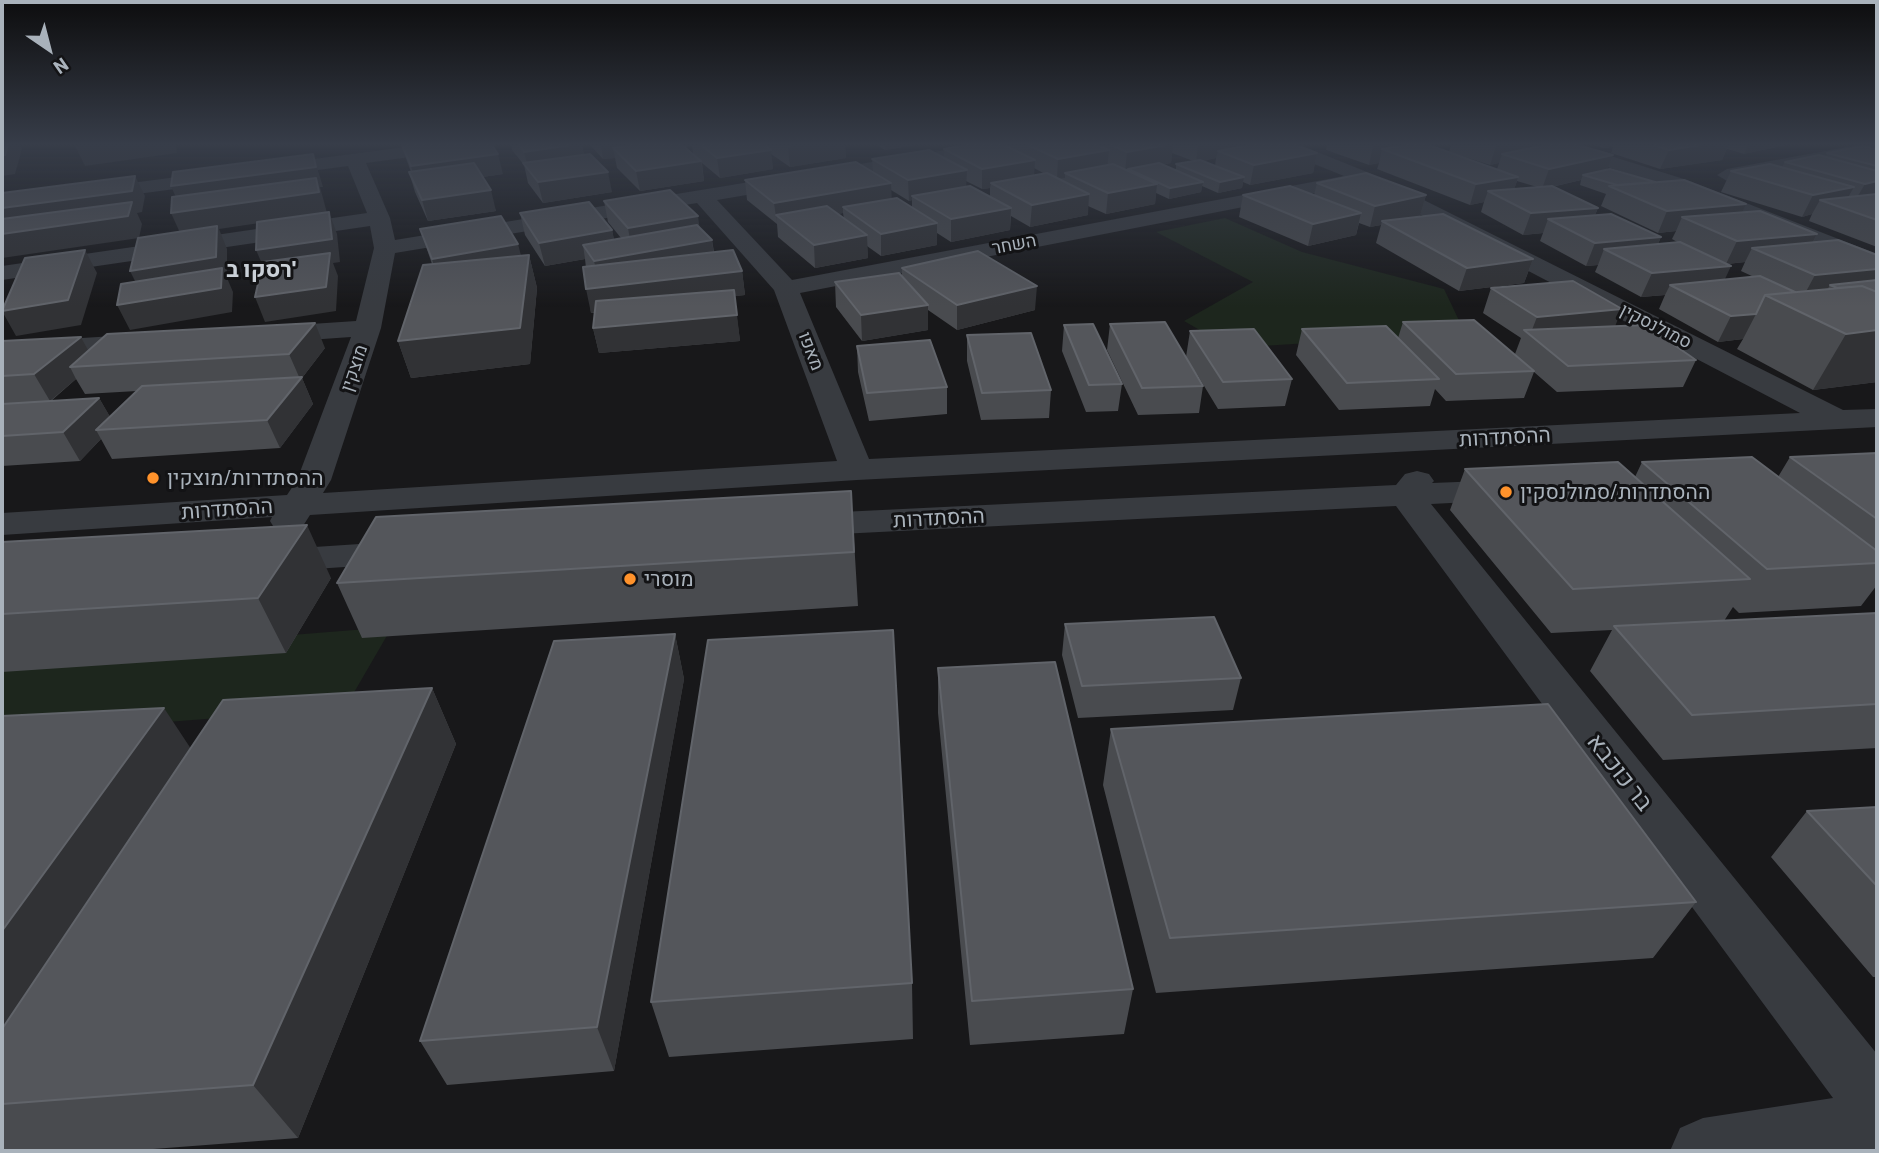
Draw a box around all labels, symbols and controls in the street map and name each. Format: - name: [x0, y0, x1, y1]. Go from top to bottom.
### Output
- north arrow: [14, 14, 84, 84]
- text: N: [50, 54, 73, 80]
- street label: השחר: [990, 229, 1038, 259]
- district label: רסקו ב': [226, 255, 296, 283]
- street label: סמולנסקין: [1617, 299, 1695, 353]
- street label: מאפו: [794, 329, 828, 373]
- street label: מוצקין: [336, 342, 372, 394]
- street label: ההסתדרות: [1459, 422, 1551, 452]
- place label: ההסתדרות/מוצקין: [167, 465, 324, 491]
- marker: ההסתדרות/מוצקין: [145, 470, 161, 486]
- place label: ההסתדרות/סמולנסקין: [1520, 479, 1710, 505]
- marker: ההסתדרות/סמולנסקין: [1498, 484, 1514, 500]
- street label: ההסתדרות: [180, 493, 274, 525]
- street label: ההסתדרות: [893, 503, 985, 533]
- place label: מוסרי: [644, 566, 694, 592]
- marker: מוסרי: [622, 571, 638, 587]
- street label: בר כוכבא: [1581, 728, 1659, 816]

